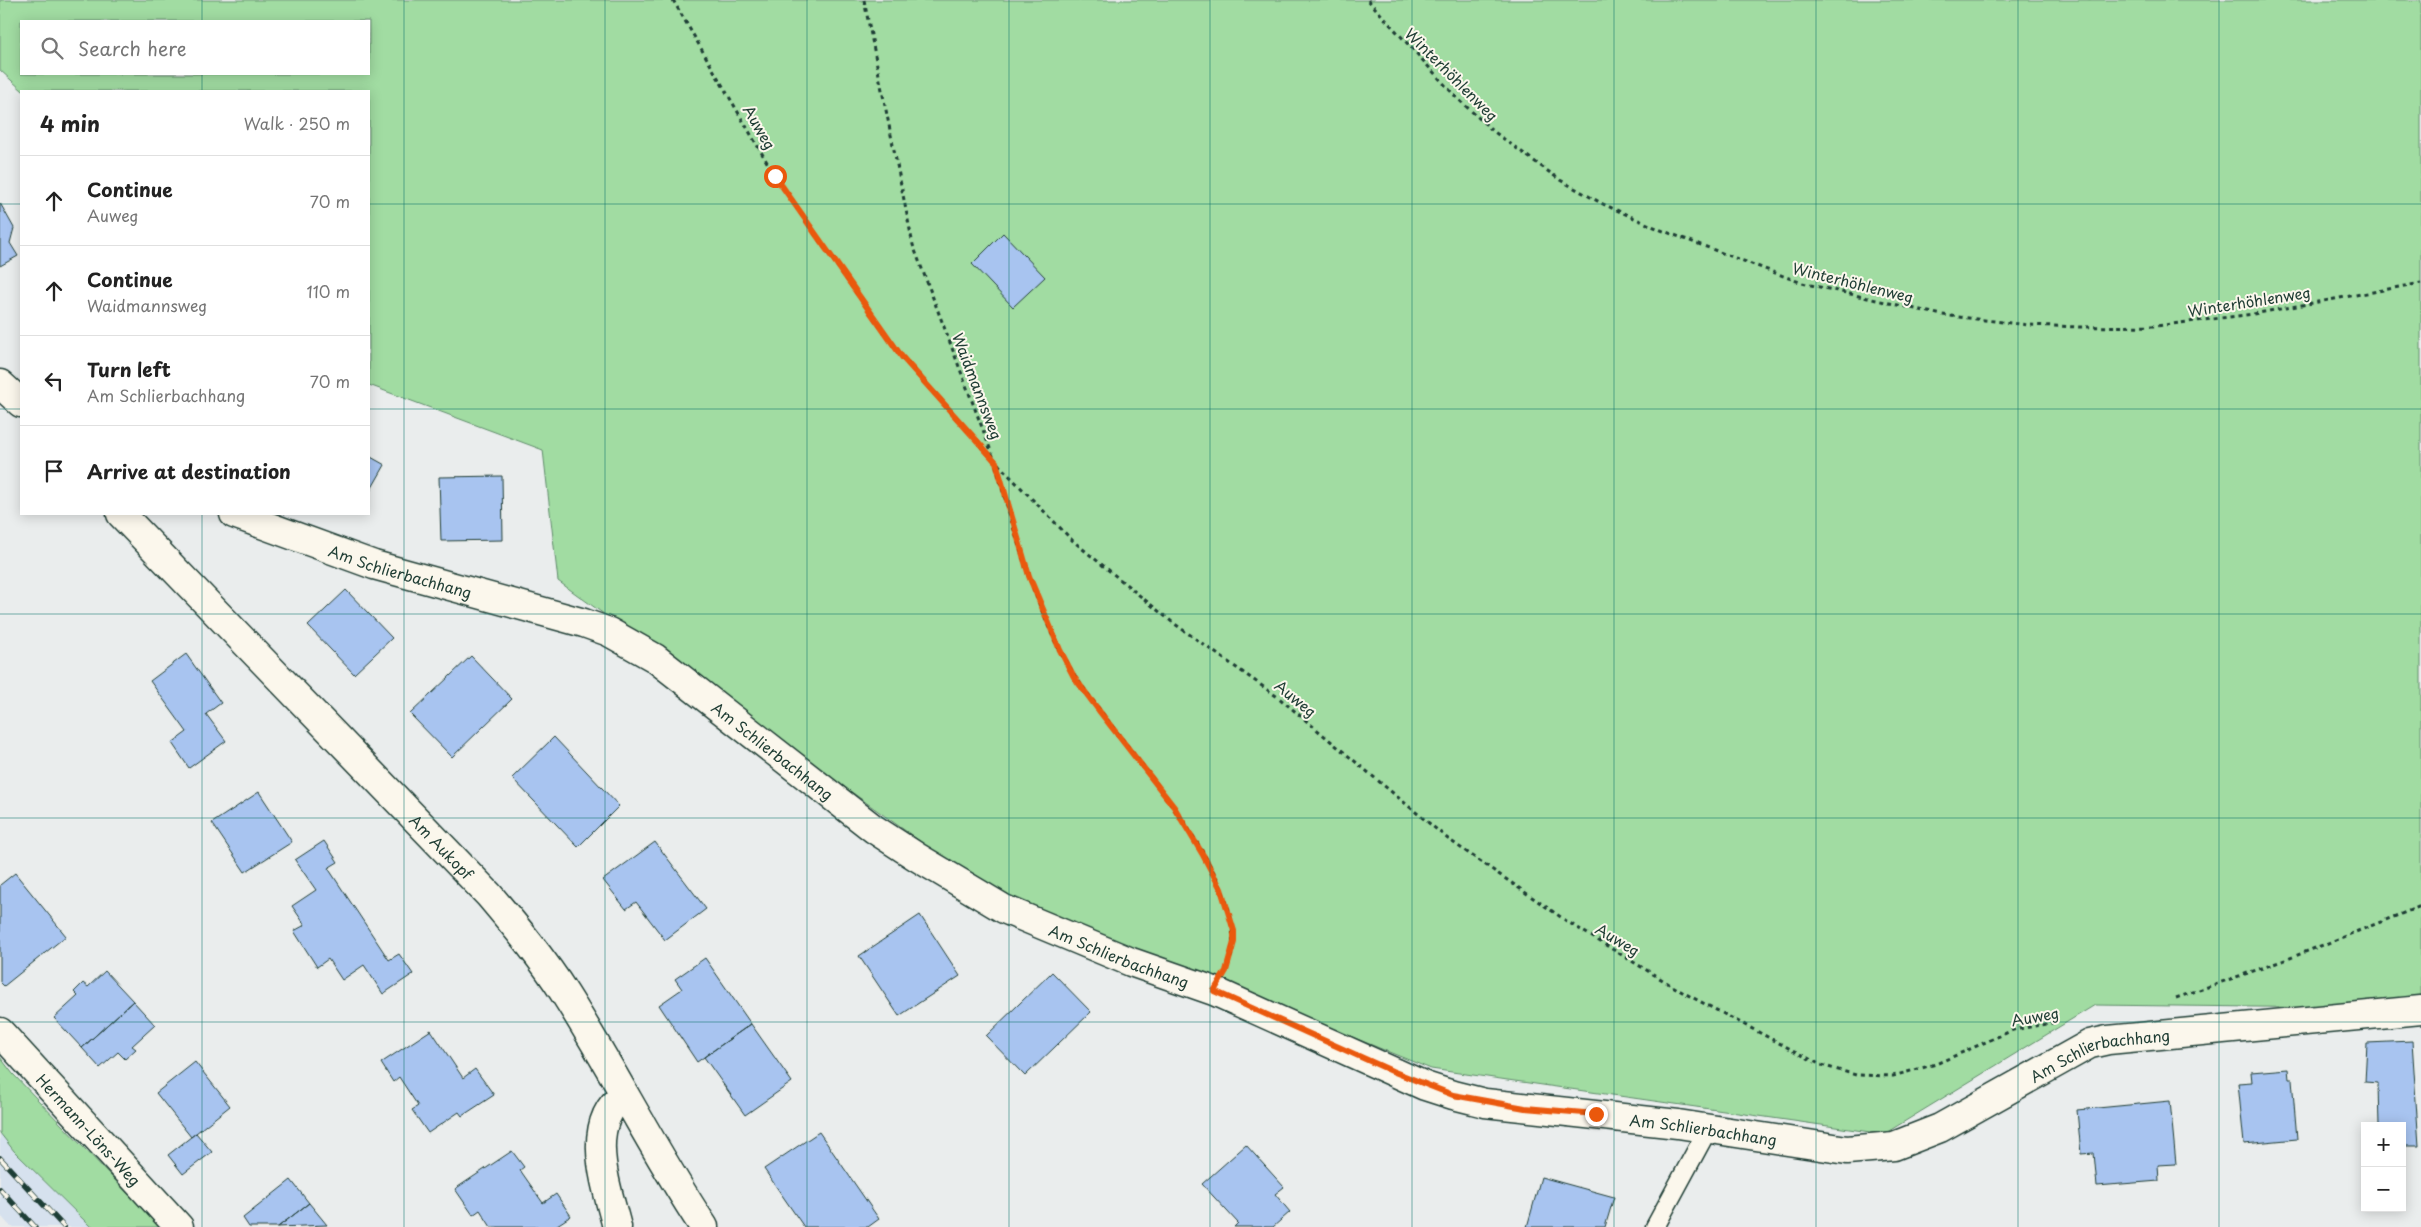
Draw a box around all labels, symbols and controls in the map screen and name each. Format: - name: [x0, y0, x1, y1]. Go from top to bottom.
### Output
- search box: [20, 20, 370, 75]
- street label: Winterhöhlenweg: [1400, 22, 1504, 126]
- icon: search: [38, 34, 66, 62]
- text: Search here: [78, 34, 187, 62]
- street label: Auweg: [738, 100, 782, 154]
- text: 4 min: [40, 107, 100, 139]
- text: Walk · 250 m: [244, 111, 350, 135]
- route start: [764, 165, 787, 188]
- text: Continue: [87, 175, 173, 203]
- icon: ahead: [40, 187, 68, 215]
- text: 70 m: [310, 189, 350, 213]
- text: Auweg: [87, 203, 138, 227]
- street label: Winterhöhlenweg: [1790, 256, 1916, 308]
- text: Continue: [87, 265, 173, 293]
- icon: ahead: [40, 277, 68, 305]
- text: 110 m: [307, 279, 350, 303]
- street label: Winterhöhlenweg: [2186, 280, 2312, 322]
- text: Waidmannsweg: [87, 293, 207, 317]
- street label: Waidmannsweg: [947, 329, 1009, 443]
- text: Turn left: [87, 355, 171, 383]
- icon: left: [40, 367, 68, 395]
- text: 70 m: [310, 369, 350, 393]
- text: Am Schlierbachhang: [87, 383, 245, 407]
- icon: arrive: [40, 457, 68, 485]
- text: Arrive at destination: [87, 457, 291, 485]
- street label: Am Schlierbachhang: [326, 538, 475, 603]
- street label: Auweg: [1270, 674, 1322, 722]
- street label: Am Schlierbachhang: [707, 695, 839, 805]
- street label: Am Aukopf: [405, 809, 480, 885]
- street label: Auweg: [1591, 917, 1645, 961]
- street label: Am Schlierbachhang: [1046, 918, 1192, 993]
- street label: Auweg: [2009, 1000, 2061, 1032]
- street label: Am Schlierbachhang: [2025, 1023, 2171, 1087]
- street label: Hermann-Löns-Weg: [32, 1068, 147, 1190]
- route end: [1585, 1103, 1608, 1126]
- street label: Am Schlierbachhang: [1629, 1107, 1779, 1151]
- map controls: [2361, 1122, 2406, 1212]
- button: +: [2361, 1122, 2406, 1167]
- button: −: [2361, 1167, 2406, 1212]

